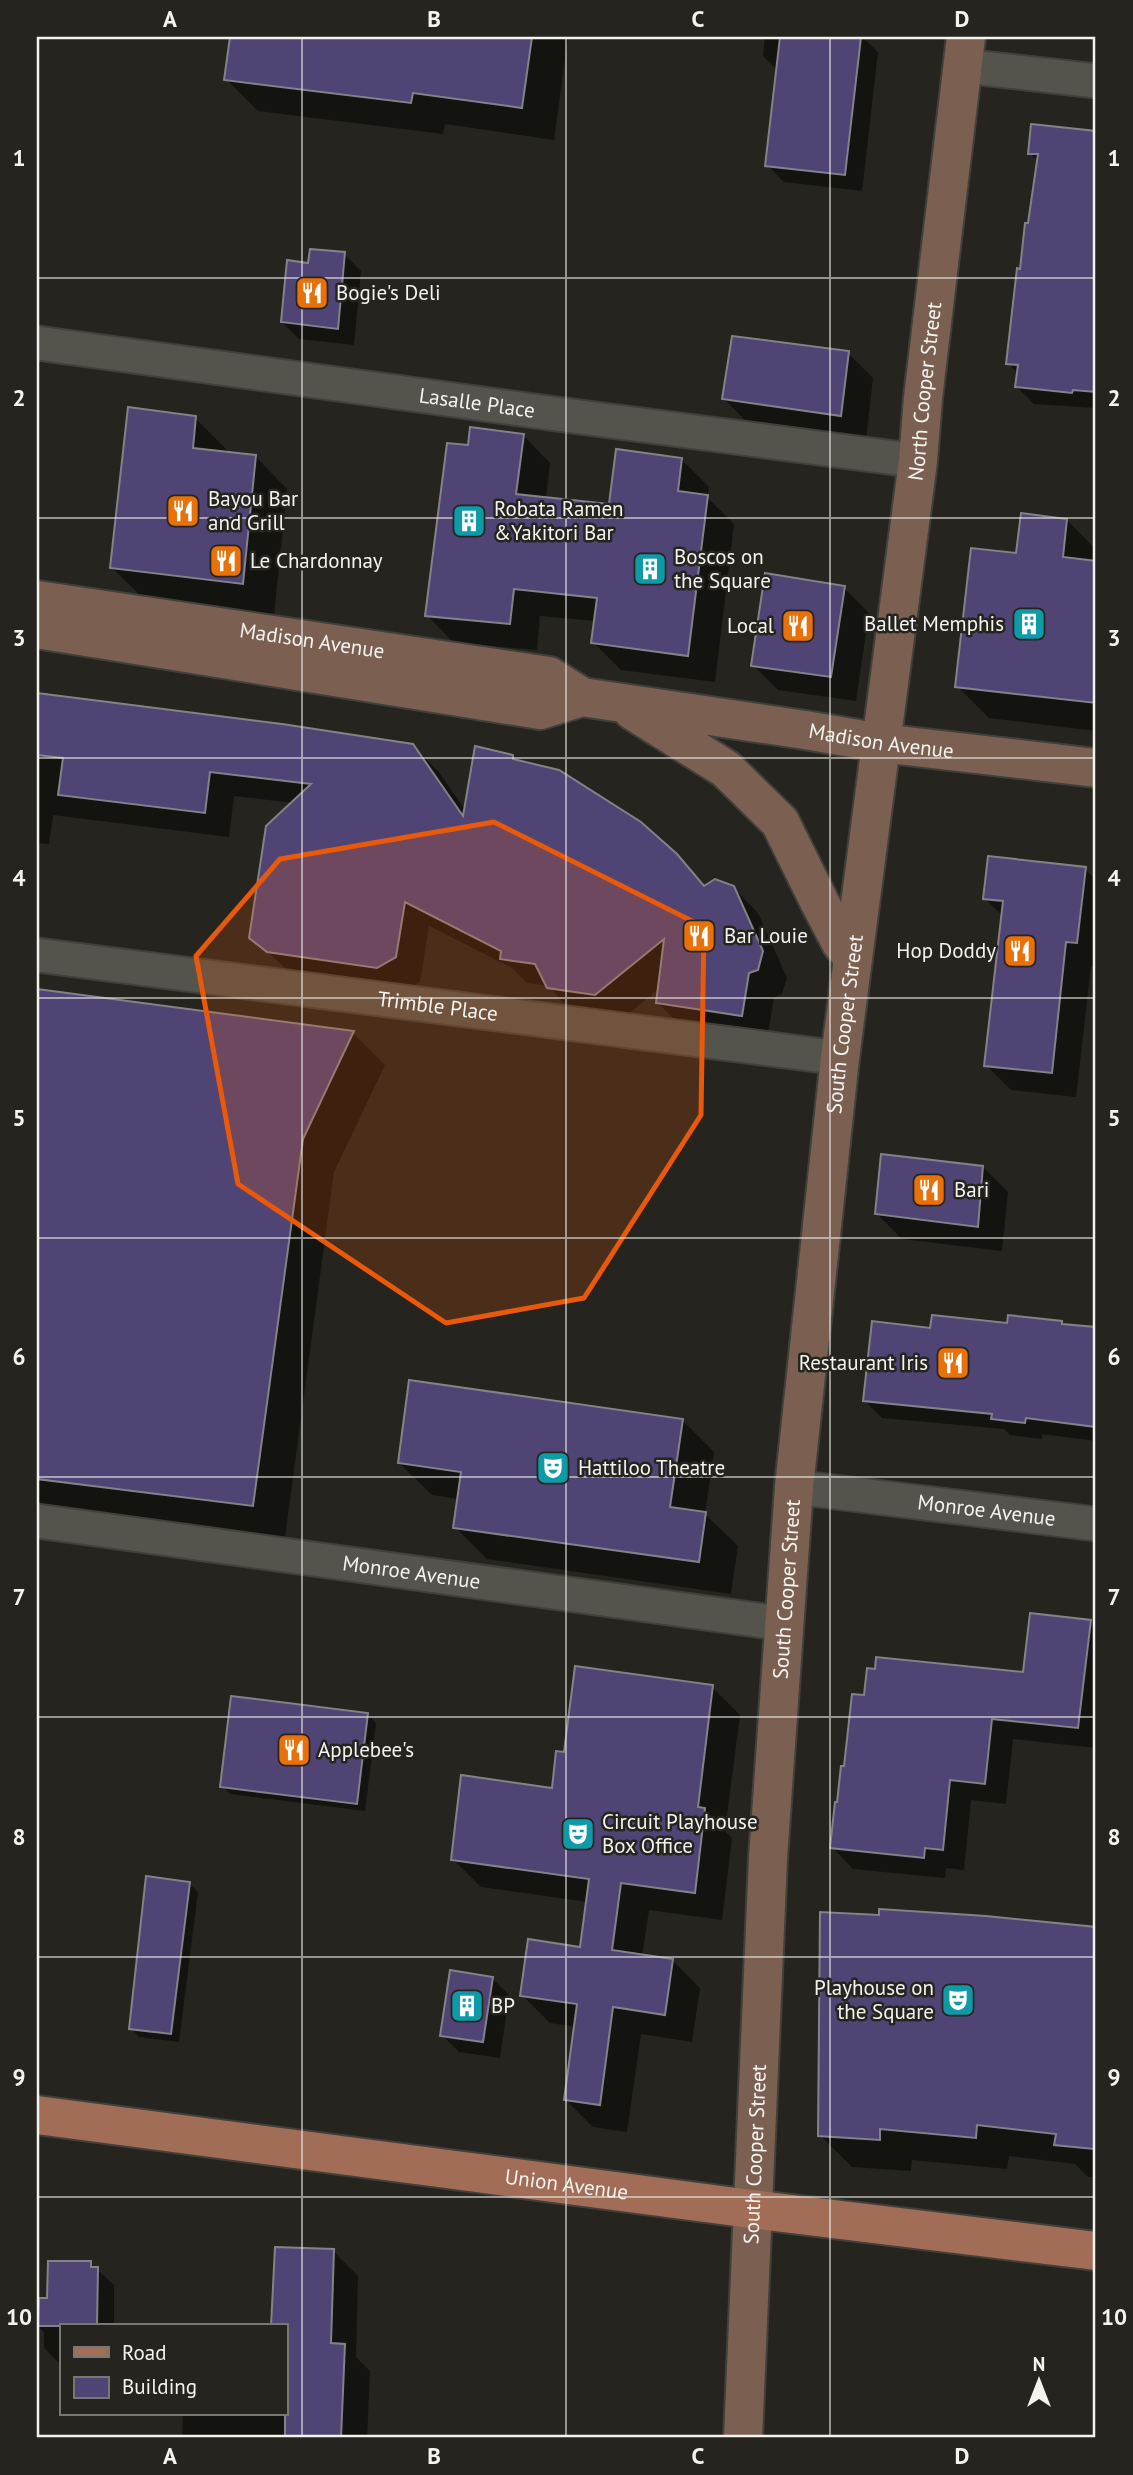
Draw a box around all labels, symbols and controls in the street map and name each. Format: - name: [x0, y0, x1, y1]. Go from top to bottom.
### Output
- text: A: [163, 4, 177, 33]
- text: B: [427, 4, 441, 33]
- text: C: [692, 4, 705, 33]
- text: D: [955, 4, 969, 33]
- text: 1: [12, 143, 26, 172]
- text: 1: [1107, 143, 1121, 172]
- restaurant icon: Bogie's Deli: [293, 274, 331, 312]
- place label: Bogie's Deli: [336, 279, 441, 306]
- street label: North Cooper Street: [902, 300, 947, 482]
- street label: Lasalle Place: [417, 381, 537, 424]
- text: 2: [12, 383, 26, 412]
- text: 2: [1107, 383, 1121, 412]
- place label: Bayou Bar and Grill: [208, 485, 298, 536]
- restaurant icon: Bayou Bar and Grill: [164, 492, 202, 530]
- place label: Robata Ramen &Yakitori Bar: [494, 495, 624, 546]
- building icon: Robata Ramen &Yakitori Bar: [450, 502, 488, 540]
- restaurant icon: Le Chardonnay: [207, 542, 245, 580]
- place label: Boscos on the Square: [674, 543, 771, 594]
- place label: Le Chardonnay: [250, 547, 383, 574]
- building icon: Boscos on the Square: [631, 550, 669, 588]
- building icon: Ballet Memphis: [1010, 605, 1048, 643]
- restaurant icon: Local: [779, 607, 817, 645]
- place label: Ballet Memphis: [864, 610, 1004, 637]
- place label: Local: [727, 612, 774, 639]
- street label: Madison Avenue: [238, 616, 386, 664]
- text: 3: [12, 623, 26, 652]
- text: 3: [1107, 623, 1121, 652]
- street label: Madison Avenue: [807, 717, 955, 764]
- text: 4: [12, 863, 26, 892]
- text: 4: [1107, 863, 1121, 892]
- restaurant icon: Bar Louie: [680, 917, 718, 955]
- place label: Bar Louie: [724, 922, 808, 949]
- restaurant icon: Hop Doddy: [1001, 932, 1039, 970]
- street label: South Cooper Street: [820, 933, 869, 1115]
- place label: Hop Doddy: [896, 937, 996, 964]
- street label: Trimble Place: [376, 985, 500, 1027]
- text: 5: [12, 1103, 26, 1132]
- text: 5: [1107, 1103, 1121, 1132]
- restaurant icon: Bari: [910, 1171, 948, 1209]
- place label: Bari: [954, 1176, 989, 1203]
- text: 6: [12, 1342, 26, 1371]
- text: 6: [1107, 1342, 1121, 1371]
- restaurant icon: Restaurant Iris: [934, 1344, 972, 1382]
- place label: Restaurant Iris: [799, 1349, 928, 1376]
- theatre icon: Hattiloo Theatre: [534, 1449, 572, 1487]
- place label: Hattiloo Theatre: [578, 1454, 725, 1481]
- street label: Monroe Avenue: [916, 1488, 1057, 1532]
- street label: South Cooper Street: [767, 1498, 806, 1680]
- street label: Monroe Avenue: [341, 1549, 482, 1595]
- text: 7: [12, 1582, 26, 1611]
- text: 7: [1107, 1582, 1121, 1611]
- restaurant icon: Applebee's: [275, 1731, 313, 1769]
- place label: Applebee's: [318, 1736, 414, 1763]
- place label: Circuit Playhouse Box Office: [602, 1808, 758, 1859]
- theatre icon: Circuit Playhouse Box Office: [559, 1815, 597, 1853]
- text: 8: [12, 1822, 26, 1851]
- text: 8: [1107, 1822, 1121, 1851]
- place label: Playhouse on the Square: [814, 1974, 934, 2025]
- theatre icon: Playhouse on the Square: [939, 1981, 977, 2019]
- building icon: BP: [448, 1987, 486, 2025]
- place label: BP: [491, 1992, 515, 2019]
- text: 9: [12, 2062, 26, 2091]
- text: 9: [1107, 2062, 1121, 2091]
- street label: South Cooper Street: [737, 2064, 772, 2245]
- street label: Union Avenue: [503, 2163, 630, 2206]
- text: 10: [6, 2302, 32, 2331]
- text: 10: [1101, 2302, 1127, 2331]
- legend: [60, 2324, 287, 2416]
- text: Road: [122, 2339, 166, 2366]
- north arrow: [1004, 2346, 1074, 2416]
- text: N: [1033, 2352, 1045, 2376]
- text: Building: [122, 2373, 197, 2400]
- text: A: [163, 2441, 177, 2470]
- text: B: [427, 2441, 441, 2470]
- text: C: [692, 2441, 705, 2470]
- text: D: [955, 2441, 969, 2470]

